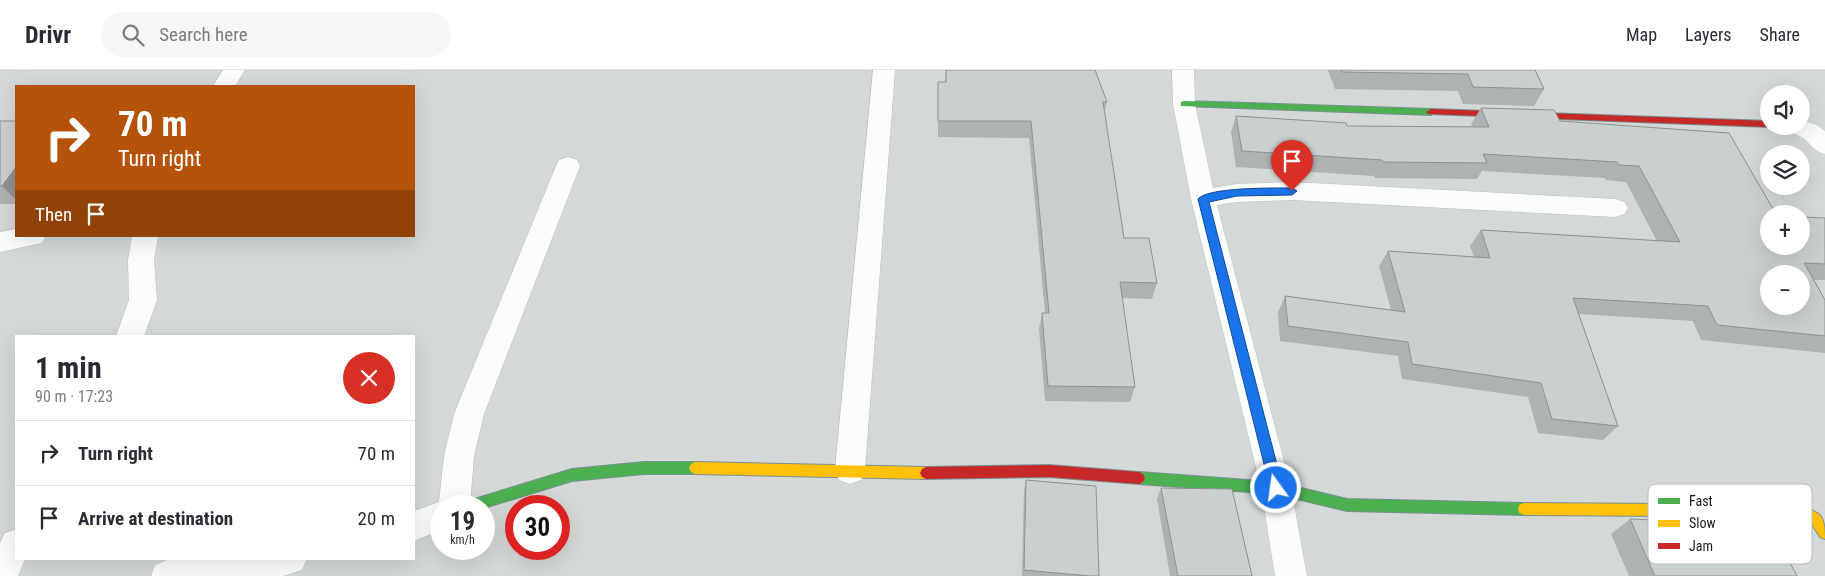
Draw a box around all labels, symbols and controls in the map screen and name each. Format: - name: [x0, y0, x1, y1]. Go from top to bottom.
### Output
- search box: [101, 12, 451, 57]
- text: Drivr: [25, 21, 71, 49]
- icon: search: [119, 21, 147, 49]
- text: Search here: [159, 23, 248, 46]
- text: Map: [1626, 24, 1657, 45]
- text: Layers: [1685, 24, 1732, 45]
- text: Share: [1760, 24, 1800, 45]
- map controls: [1760, 85, 1810, 315]
- button: sound: [1760, 85, 1810, 135]
- text: 70 m: [118, 104, 187, 145]
- icon: right: [35, 105, 100, 170]
- pin: [1271, 140, 1313, 191]
- button: layers: [1760, 145, 1810, 195]
- text: Turn right: [118, 146, 201, 171]
- icon: arrive: [1278, 147, 1306, 175]
- icon: arrive: [82, 200, 110, 228]
- text: Then: [35, 203, 72, 226]
- button: +: [1760, 205, 1810, 255]
- button: −: [1760, 265, 1810, 315]
- text: 1 min: [35, 350, 102, 385]
- button: close: [343, 352, 395, 404]
- text: 90 m · 17:23: [35, 387, 113, 406]
- icon: right: [35, 439, 63, 467]
- text: Turn right: [78, 442, 153, 465]
- text: 70 m: [358, 442, 395, 465]
- position arrow: [1249, 461, 1301, 513]
- legend: [1648, 484, 1812, 564]
- text: Fast: [1689, 493, 1713, 509]
- speed limit sign: 30: [505, 495, 570, 560]
- icon: arrive: [35, 504, 63, 532]
- text: Arrive at destination: [78, 507, 233, 530]
- text: 20 m: [358, 507, 395, 530]
- text: 19: [450, 507, 475, 536]
- text: Slow: [1689, 515, 1716, 531]
- text: km/h: [450, 533, 475, 547]
- text: Jam: [1689, 538, 1713, 554]

